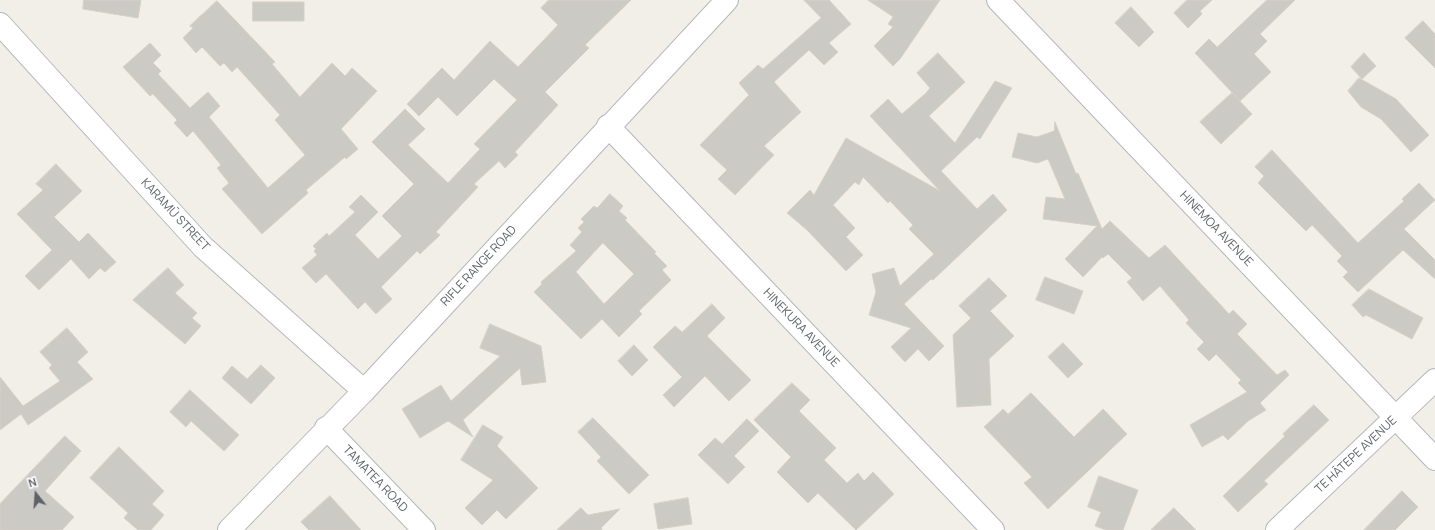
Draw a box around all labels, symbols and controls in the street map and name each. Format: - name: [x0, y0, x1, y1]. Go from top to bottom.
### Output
- street label: KARAMŪ STREET: [138, 176, 212, 254]
- street label: HINEMOA AVENUE: [1176, 188, 1256, 270]
- street label: RIFLE RANGE ROAD: [438, 223, 520, 309]
- street label: HINEKURA AVENUE: [760, 286, 842, 370]
- street label: TE HĀTEPE AVENUE: [1312, 413, 1400, 497]
- street label: TAMATEA ROAD: [340, 443, 410, 515]
- north arrow: [16, 474, 56, 514]
- text: N: [26, 474, 38, 490]

